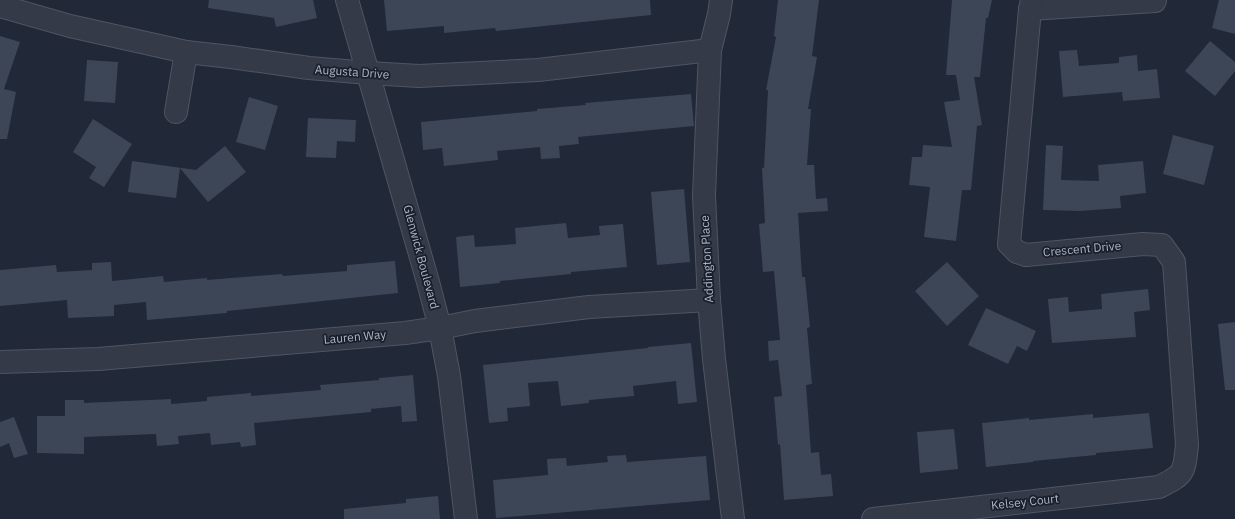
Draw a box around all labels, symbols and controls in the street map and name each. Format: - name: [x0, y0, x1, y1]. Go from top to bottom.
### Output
- street label: Augusta Drive: [314, 61, 390, 82]
- street label: Glenwick Boulevard: [400, 203, 443, 310]
- street label: Addington Place: [697, 214, 716, 303]
- street label: Crescent Drive: [1042, 238, 1122, 259]
- street label: Lauren Way: [323, 326, 387, 347]
- street label: Kelsey Court: [990, 490, 1060, 513]

